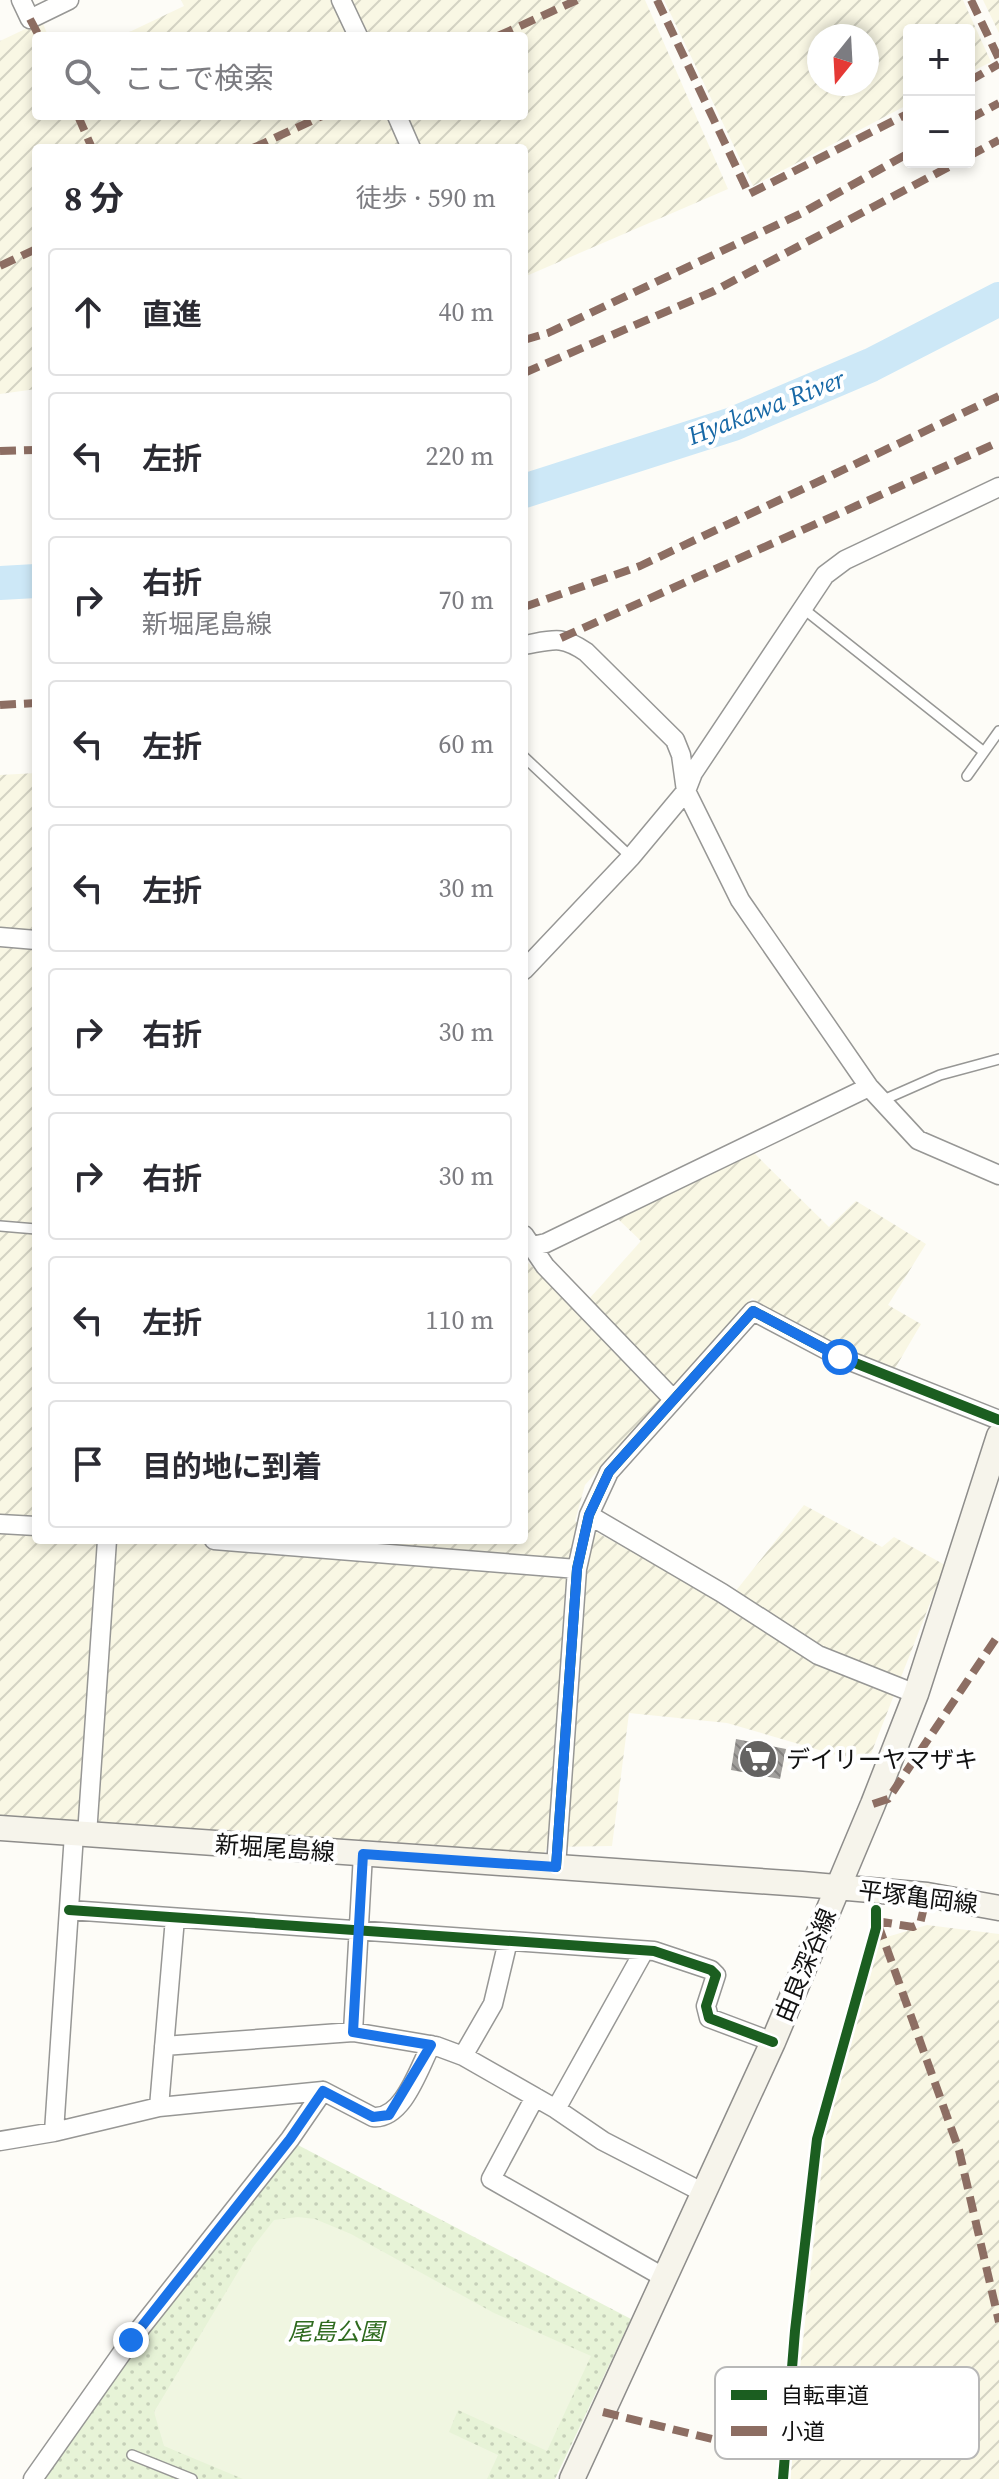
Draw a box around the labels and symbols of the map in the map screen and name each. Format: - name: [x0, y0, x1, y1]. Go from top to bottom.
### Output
- north arrow: [807, 24, 879, 96]
- water label: Hyakawa River: [681, 360, 851, 454]
- route start: [822, 1339, 858, 1375]
- supermarket icon: デイリーヤマザキ: [737, 1738, 779, 1780]
- place label: デイリーヤマザキ: [786, 1743, 978, 1776]
- street label: 新堀尾島線: [214, 1827, 336, 1869]
- street label: 平塚亀岡線: [856, 1873, 980, 1921]
- street label: 由良深谷線: [766, 1903, 844, 2027]
- park label: 尾島公園: [288, 2315, 387, 2348]
- route end: [113, 2322, 149, 2358]
- legend: [715, 2367, 979, 2459]
- text: 自転車道: [781, 2380, 869, 2410]
- text: 小道: [781, 2416, 825, 2446]

